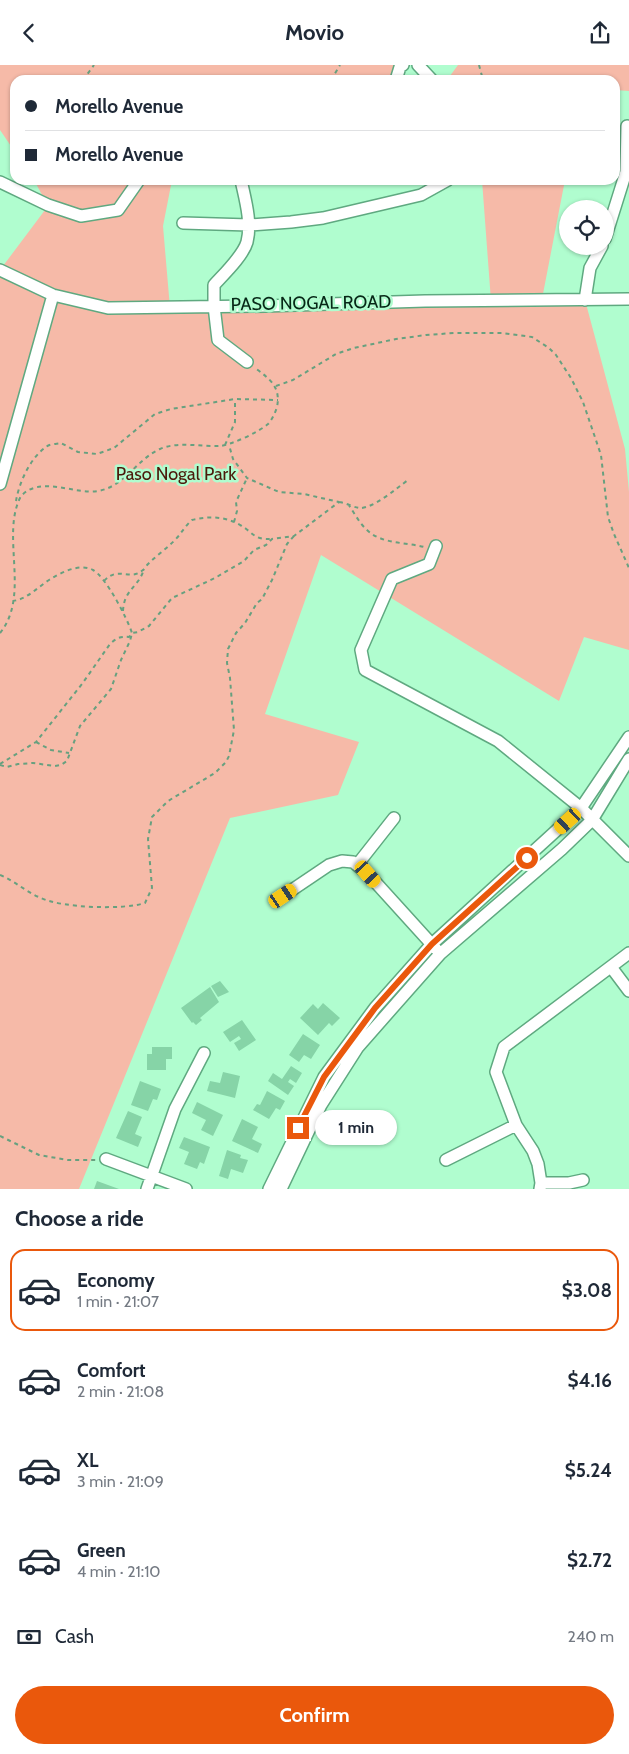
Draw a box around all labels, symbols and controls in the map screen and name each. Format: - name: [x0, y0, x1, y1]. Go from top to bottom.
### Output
- icon: back: [15, 19, 43, 47]
- text: Movio: [285, 19, 344, 46]
- icon: share: [586, 19, 614, 47]
- text: Morello Avenue: [55, 95, 183, 118]
- text: Morello Avenue: [55, 143, 183, 166]
- map controls: [559, 200, 614, 255]
- button: locate: [559, 200, 614, 255]
- street label: PASO NOGAL ROAD: [231, 291, 391, 315]
- park label: Paso Nogal Park: [116, 463, 237, 485]
- car: [551, 805, 584, 837]
- route start: [516, 847, 538, 869]
- car: [352, 858, 383, 890]
- car: [266, 881, 299, 911]
- callout: 1 min: [316, 1111, 398, 1145]
- route end: [287, 1117, 309, 1139]
- text: 1 min: [338, 1118, 374, 1137]
- text: Choose a ride: [15, 1205, 144, 1232]
- icon: car: [17, 1268, 62, 1313]
- text: Economy: [77, 1269, 155, 1292]
- text: $3.08: [562, 1279, 612, 1302]
- text: 1 min · 21:07: [77, 1292, 159, 1311]
- icon: car: [17, 1358, 62, 1403]
- text: Comfort: [77, 1359, 146, 1382]
- text: $4.16: [568, 1369, 612, 1392]
- text: 2 min · 21:08: [77, 1382, 164, 1401]
- icon: car: [17, 1448, 62, 1493]
- text: XL: [77, 1449, 98, 1472]
- text: $5.24: [565, 1459, 612, 1482]
- text: 3 min · 21:09: [77, 1472, 164, 1491]
- icon: car: [17, 1538, 62, 1583]
- text: Green: [77, 1539, 126, 1562]
- text: $2.72: [567, 1549, 612, 1572]
- text: 4 min · 21:10: [77, 1562, 161, 1581]
- icon: cash: [15, 1623, 43, 1651]
- text: Cash: [55, 1625, 94, 1648]
- text: 240 m: [568, 1627, 614, 1646]
- button: Confirm: [15, 1686, 614, 1744]

